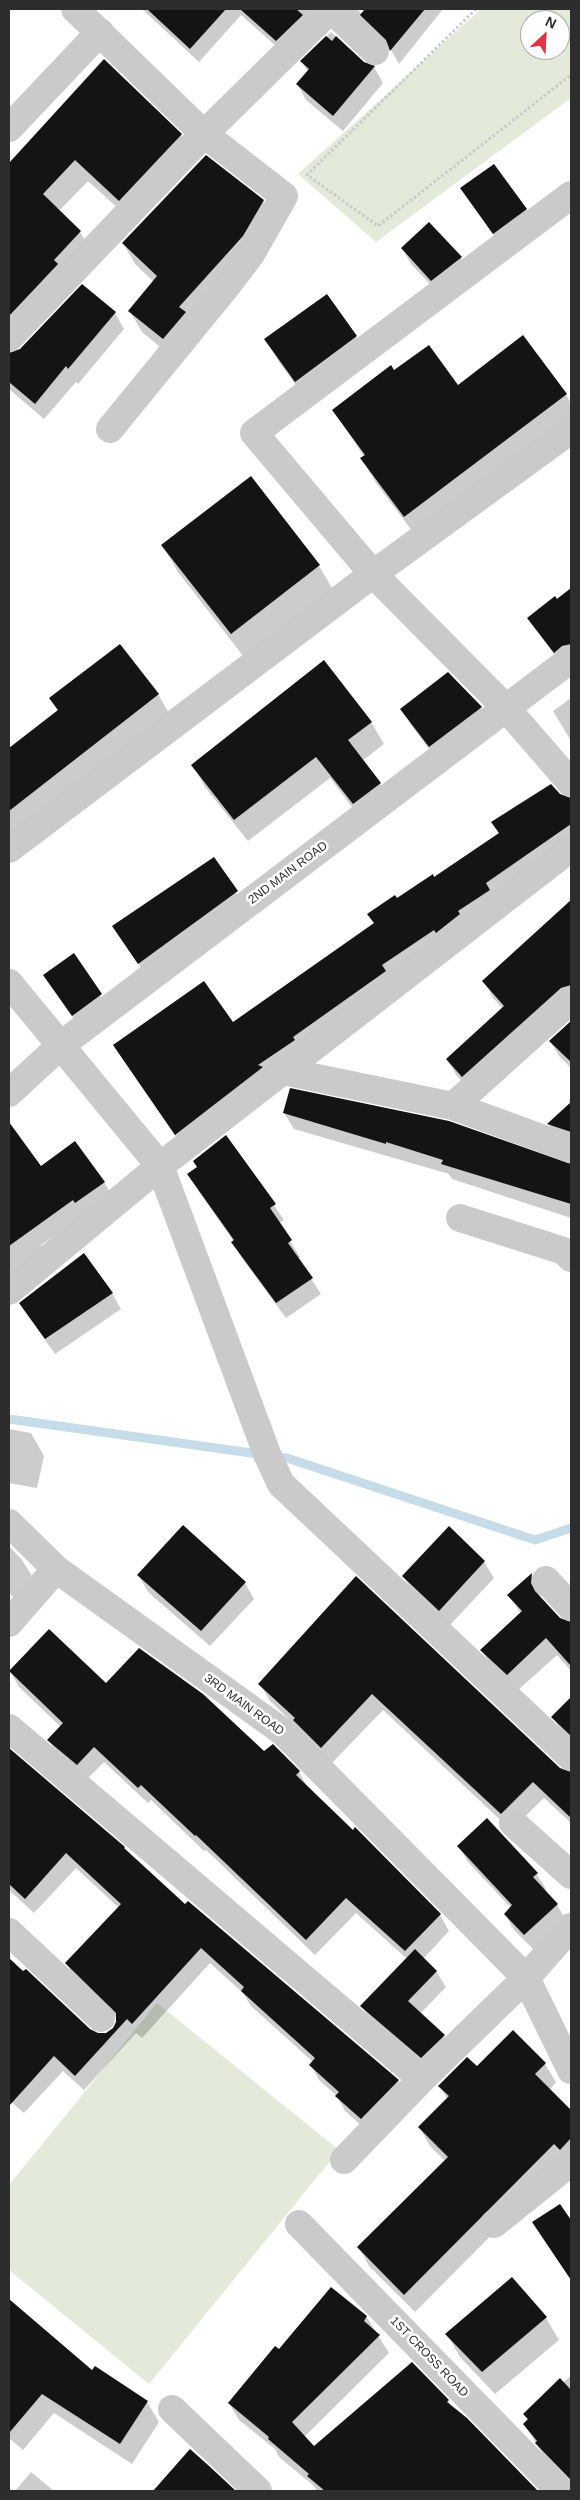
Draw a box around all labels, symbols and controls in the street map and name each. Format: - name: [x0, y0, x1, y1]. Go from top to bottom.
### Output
- north arrow: [520, 10, 570, 60]
- text: N: [543, 13, 559, 32]
- street label: 2ND MAIN ROAD: [246, 839, 330, 907]
- street label: 3RD MAIN ROAD: [201, 1671, 287, 1739]
- street label: 1ST CROSS ROAD: [387, 2314, 471, 2400]

